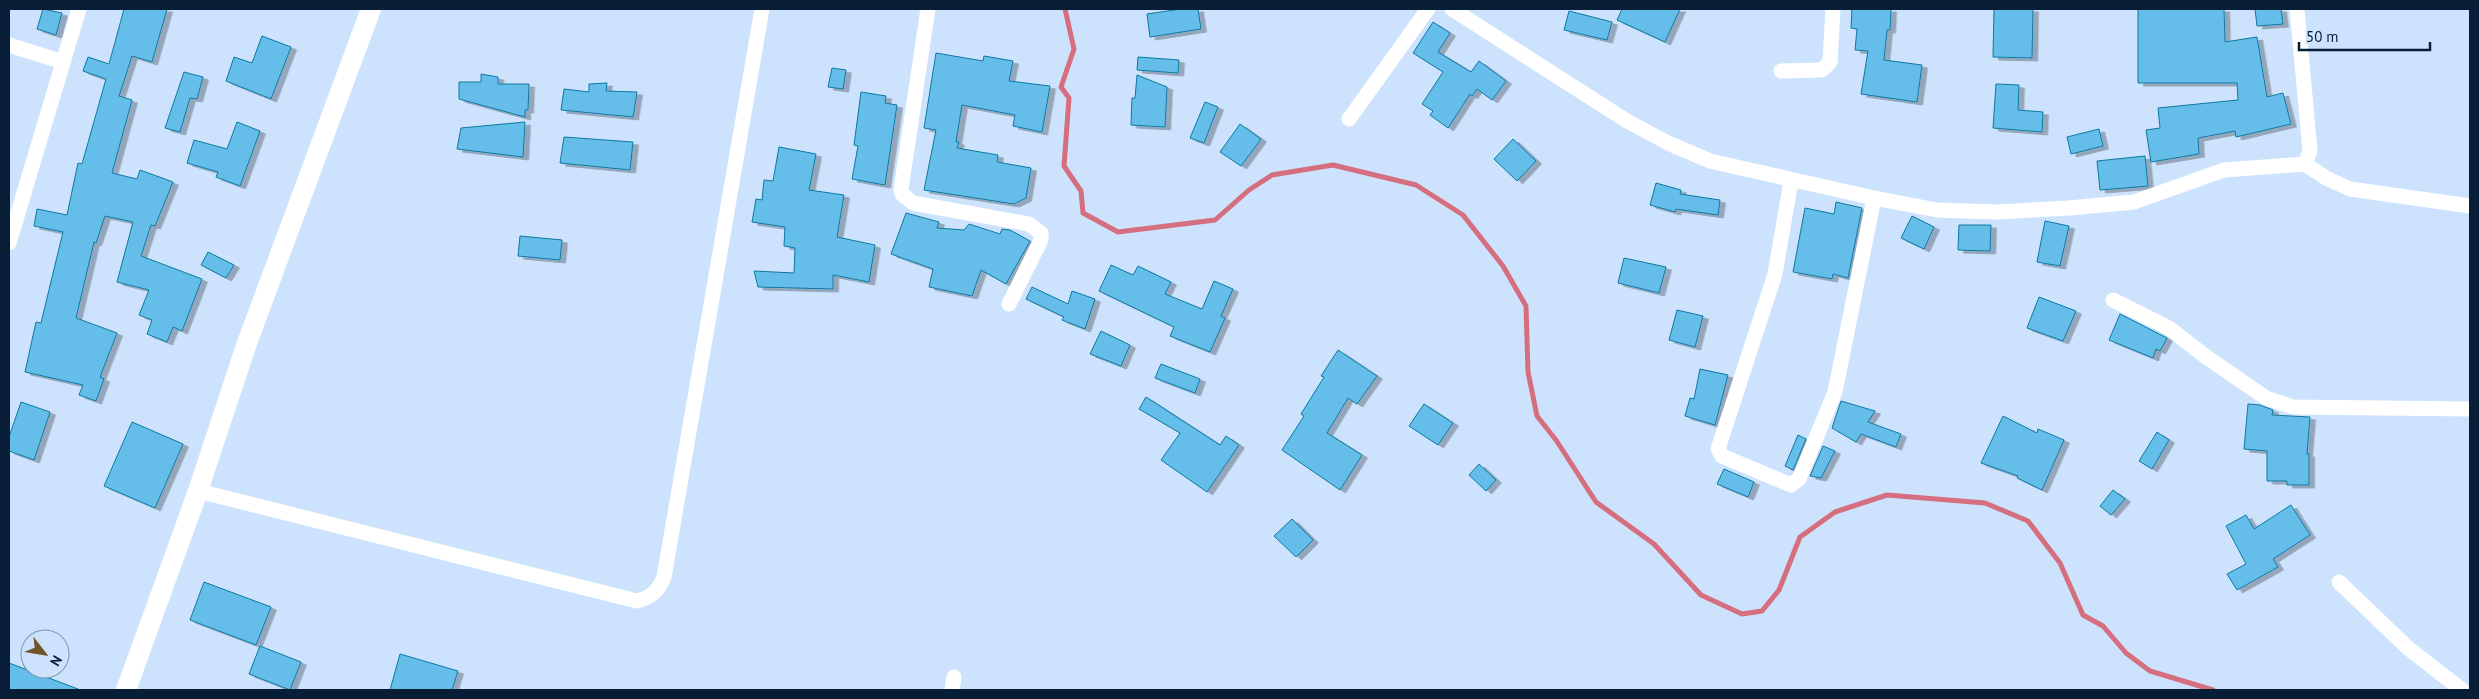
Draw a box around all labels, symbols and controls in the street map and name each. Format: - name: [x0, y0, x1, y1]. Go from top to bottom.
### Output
- scale bar: [2299, 20, 2430, 52]
- text: 50 m: [2306, 27, 2339, 46]
- north arrow: [20, 629, 70, 679]
- text: N: [46, 652, 66, 669]

